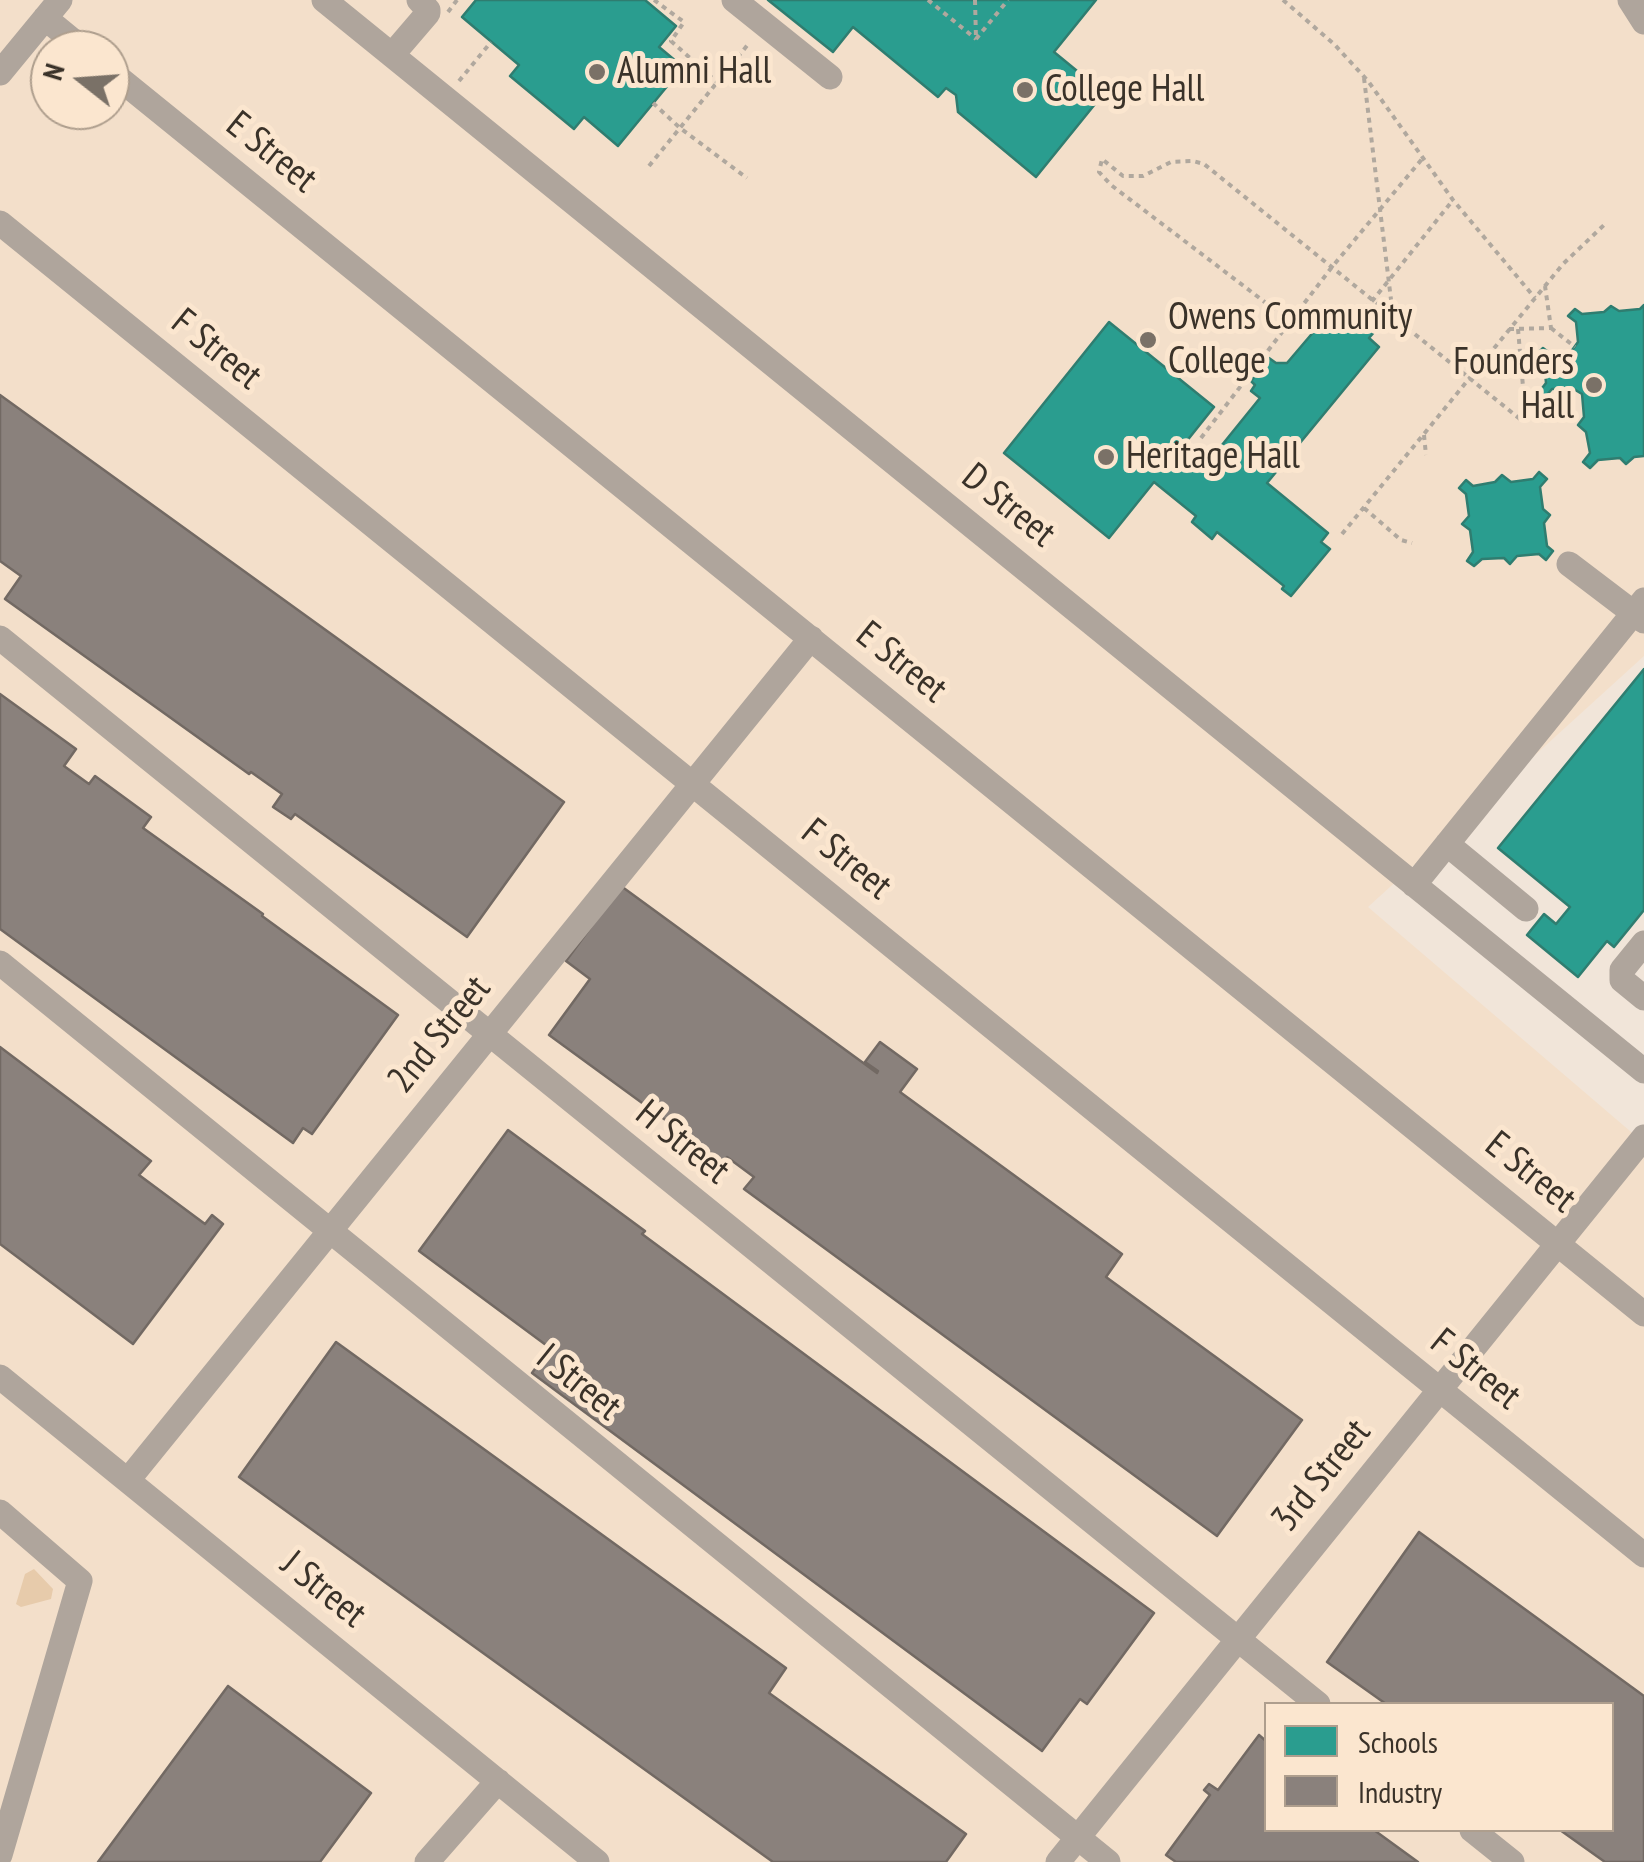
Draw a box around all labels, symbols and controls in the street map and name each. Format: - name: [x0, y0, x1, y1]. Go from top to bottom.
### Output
- north arrow: [30, 30, 130, 130]
- place label: Alumni Hall: [617, 49, 771, 95]
- text: N: [33, 59, 73, 84]
- marker: Alumni Hall: [586, 61, 608, 83]
- place label: College Hall: [1045, 67, 1204, 113]
- marker: College Hall: [1014, 79, 1036, 101]
- street label: E Street: [217, 103, 325, 203]
- place label: Owens Community College: [1168, 295, 1412, 384]
- street label: F Street: [162, 300, 270, 400]
- marker: Owens Community College: [1137, 329, 1159, 351]
- place label: Founders Hall: [1453, 340, 1574, 429]
- marker: Founders Hall: [1583, 374, 1605, 396]
- place label: Heritage Hall: [1126, 434, 1300, 480]
- marker: Heritage Hall: [1095, 446, 1117, 468]
- street label: D Street: [952, 455, 1064, 557]
- street label: E Street: [847, 613, 955, 713]
- street label: F Street: [792, 810, 900, 910]
- street label: 2nd Street: [379, 967, 501, 1103]
- street label: H Street: [626, 1092, 738, 1194]
- street label: E Street: [1476, 1123, 1584, 1223]
- street label: F Street: [1421, 1320, 1529, 1420]
- street label: I Street: [527, 1335, 629, 1431]
- street label: 3rd Street: [1263, 1411, 1381, 1541]
- street label: J Street: [271, 1542, 375, 1638]
- legend: [1264, 1702, 1614, 1832]
- text: Schools: [1358, 1722, 1438, 1761]
- text: Industry: [1358, 1772, 1442, 1811]

